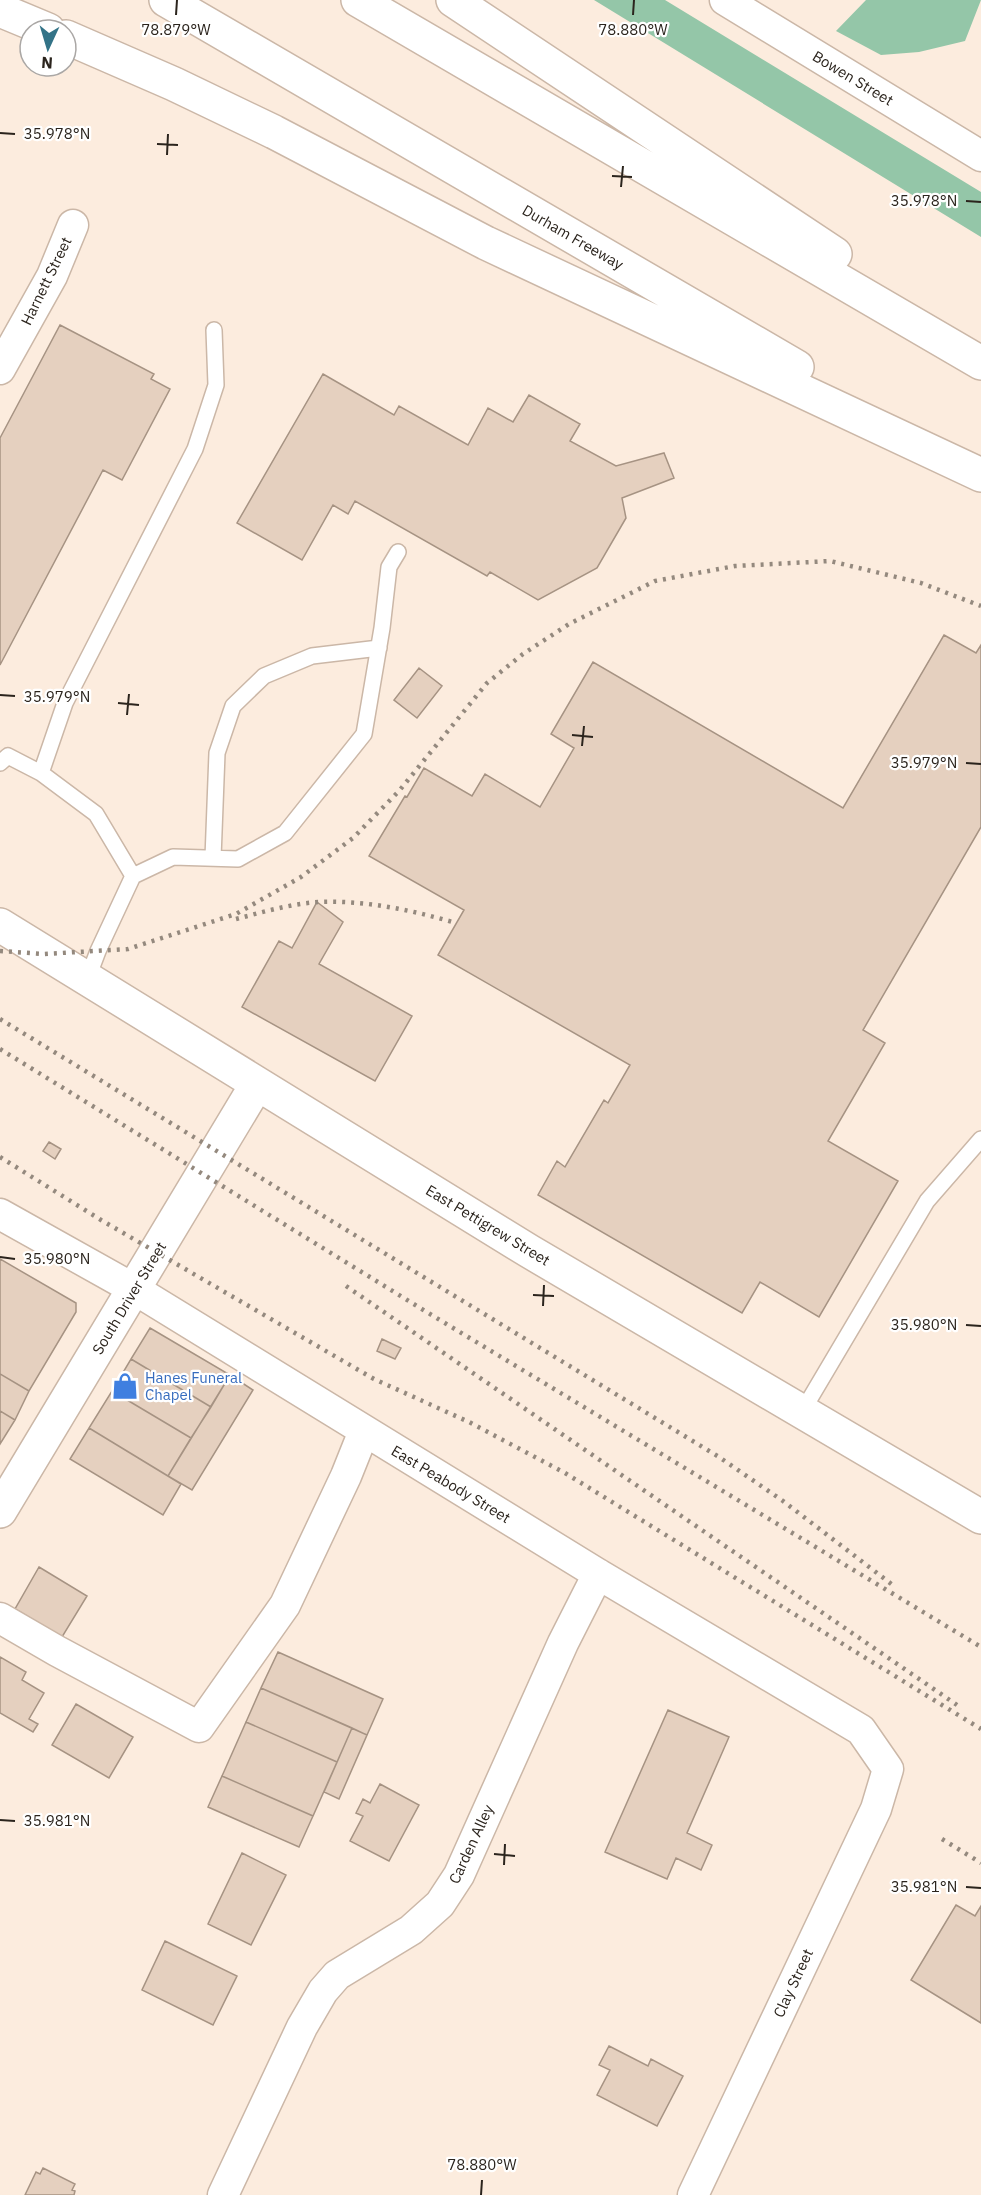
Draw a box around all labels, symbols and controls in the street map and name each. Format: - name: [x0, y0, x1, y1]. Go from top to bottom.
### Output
- north arrow: [18, 18, 78, 78]
- text: 78.879°W: [141, 20, 211, 39]
- text: 78.880°W: [598, 20, 668, 39]
- street label: Bowen Street: [809, 46, 897, 110]
- text: N: [40, 53, 53, 73]
- text: 35.978°N: [24, 124, 90, 143]
- text: 35.978°N: [891, 191, 957, 210]
- street label: Durham Freeway: [519, 200, 628, 274]
- street label: Harnett Street: [16, 234, 76, 328]
- text: 35.979°N: [24, 687, 90, 706]
- text: 35.979°N: [891, 753, 957, 772]
- street label: East Pettigrew Street: [422, 1180, 554, 1270]
- street label: South Driver Street: [88, 1238, 170, 1358]
- text: 35.980°N: [24, 1249, 90, 1268]
- text: 35.980°N: [891, 1315, 957, 1334]
- place label: Hanes Funeral Chapel: [145, 1368, 242, 1404]
- shop icon: Hanes Funeral Chapel: [110, 1371, 140, 1401]
- street label: East Peabody Street: [388, 1441, 514, 1527]
- street label: Carden Alley: [444, 1801, 498, 1887]
- text: 35.981°N: [24, 1811, 90, 1830]
- text: 35.981°N: [891, 1877, 957, 1896]
- street label: Clay Street: [769, 1946, 817, 2020]
- text: 78.880°W: [447, 2155, 517, 2174]

